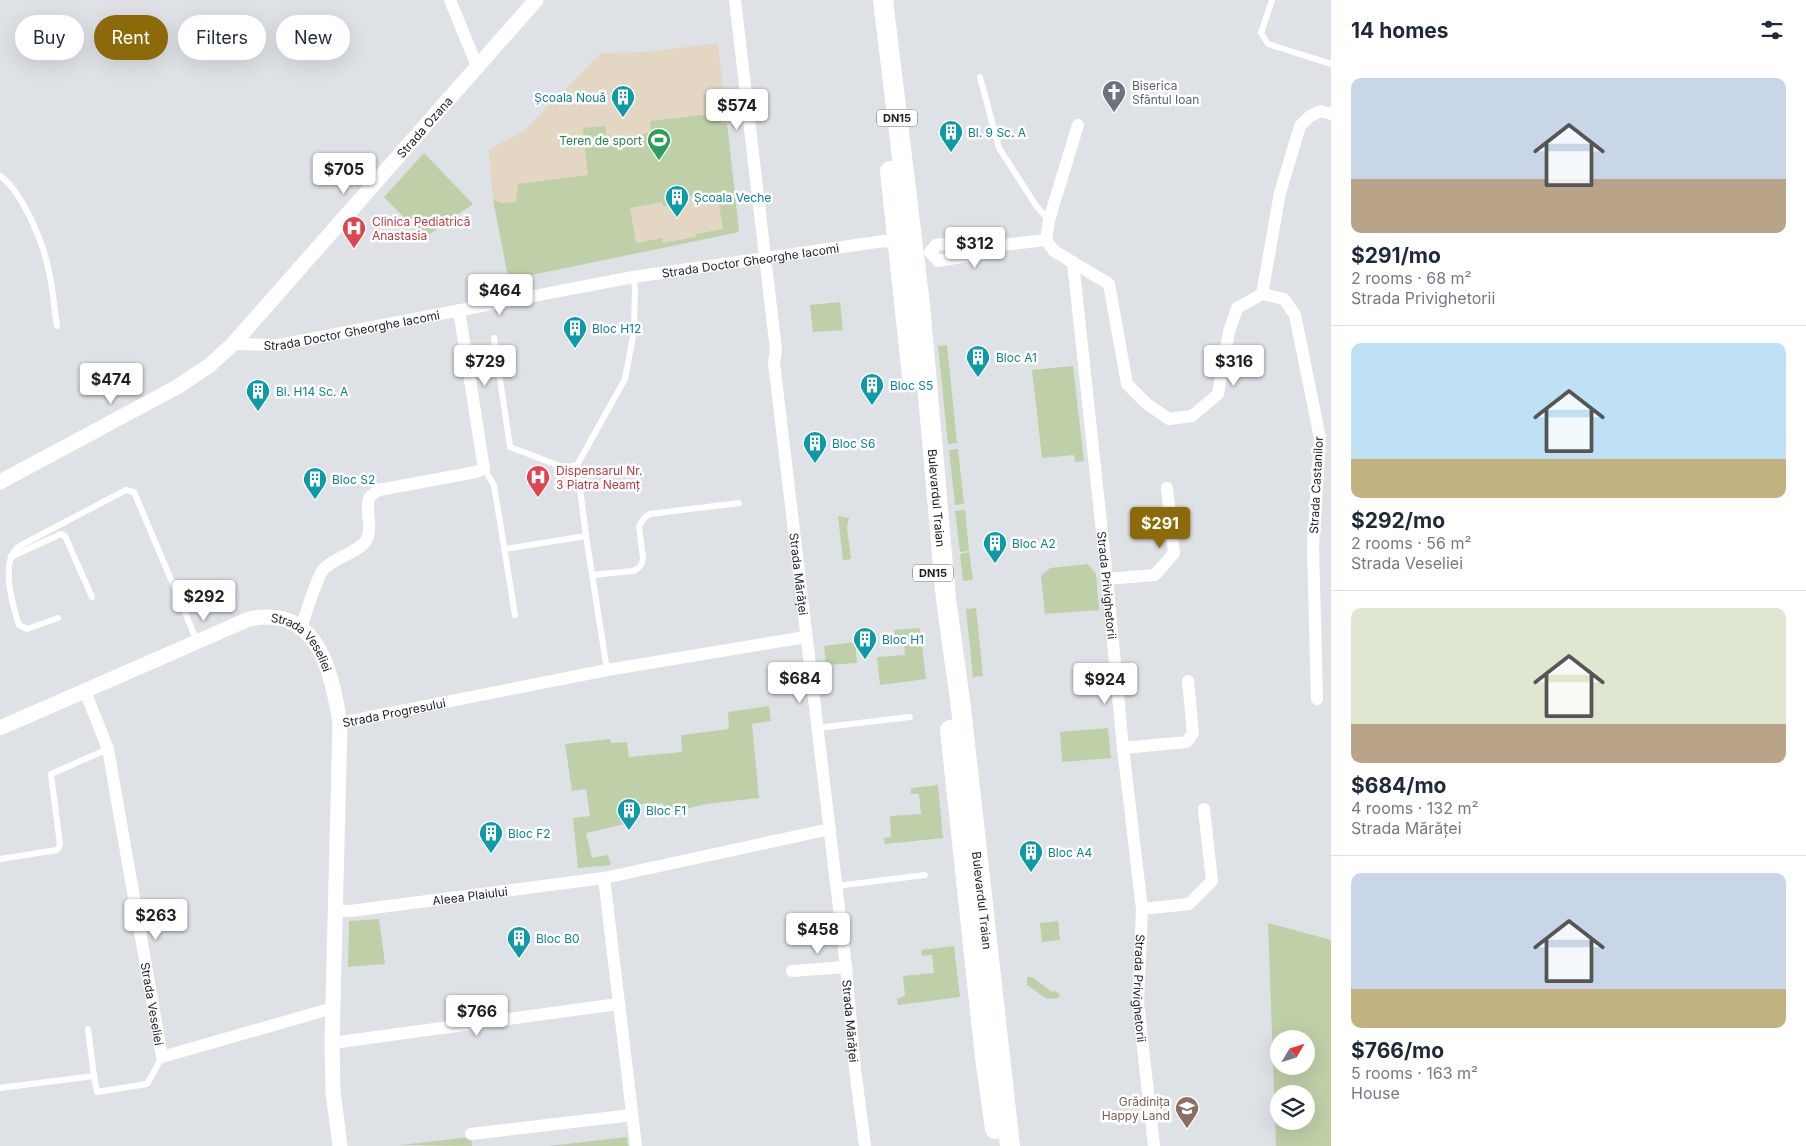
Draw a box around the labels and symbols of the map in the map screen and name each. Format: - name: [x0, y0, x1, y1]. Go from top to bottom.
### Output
- place label: Biserica Sfântul Ioan: [1132, 78, 1199, 107]
- church icon: Biserica Sfântul Ioan: [1101, 79, 1127, 113]
- building icon: Școala Nouă: [610, 84, 636, 118]
- pin: $574: [707, 88, 767, 131]
- place label: Școala Nouă: [534, 90, 606, 105]
- street label: Strada Ozana: [393, 93, 455, 161]
- road number: DN15: [877, 110, 917, 126]
- building icon: Bl. 9 Sc. A: [938, 119, 964, 153]
- place label: Bl. 9 Sc. A: [968, 125, 1026, 140]
- sports icon: Teren de sport: [646, 127, 672, 161]
- place label: Teren de sport: [559, 133, 642, 148]
- pin: $705: [314, 152, 374, 195]
- building icon: Școala Veche: [664, 184, 690, 218]
- place label: Școala Veche: [694, 190, 771, 205]
- place label: Clinica Pediatrică Anastasia: [372, 214, 471, 243]
- hospital icon: Clinica Pediatrică Anastasia: [341, 215, 367, 249]
- pin: $312: [945, 226, 1005, 269]
- street label: Strada Doctor Gheorghe Iacomi: [661, 240, 840, 280]
- pin: $464: [470, 274, 530, 316]
- street label: Strada Doctor Gheorghe Iacomi: [263, 307, 441, 353]
- building icon: Bloc H12: [562, 315, 588, 349]
- place label: Bloc H12: [592, 321, 641, 336]
- pin: $729: [455, 344, 515, 387]
- building icon: Bloc A1: [965, 344, 991, 378]
- pin: $316: [1204, 344, 1264, 387]
- place label: Bloc A1: [996, 350, 1037, 365]
- pin: $474: [81, 362, 141, 405]
- building icon: Bloc S5: [859, 372, 885, 406]
- building icon: Bl. H14 Sc. A: [245, 378, 271, 412]
- place label: Bloc S5: [890, 378, 933, 393]
- place label: Bl. H14 Sc. A: [276, 384, 348, 399]
- building icon: Bloc S6: [802, 430, 828, 464]
- street label: Strada Castanilor: [1306, 435, 1326, 534]
- place label: Bloc S6: [832, 436, 875, 451]
- street label: Bulevardul Traian: [925, 448, 949, 548]
- place label: Dispensarul Nr. 3 Piatra Neamț: [556, 463, 643, 492]
- hospital icon: Dispensarul Nr. 3 Piatra Neamț: [525, 464, 551, 498]
- building icon: Bloc S2: [302, 466, 328, 500]
- place label: Bloc S2: [332, 472, 375, 487]
- pin: $291: [1130, 506, 1190, 549]
- building icon: Bloc A2: [982, 530, 1008, 564]
- street label: Strada Privighetorii: [1094, 530, 1120, 640]
- street label: Strada Mărăței: [787, 532, 812, 616]
- place label: Bloc A2: [1012, 536, 1056, 551]
- road number: DN15: [913, 564, 953, 582]
- pin: $292: [174, 580, 234, 622]
- street label: Strada Veseliei: [270, 610, 335, 673]
- building icon: Bloc H1: [852, 626, 878, 660]
- place label: Bloc H1: [882, 632, 924, 647]
- pin: $684: [770, 662, 830, 704]
- pin: $924: [1075, 662, 1135, 705]
- street label: Strada Progresului: [341, 695, 447, 730]
- building icon: Bloc F1: [616, 797, 642, 831]
- place label: Bloc F1: [646, 803, 686, 818]
- building icon: Bloc F2: [478, 820, 504, 854]
- place label: Bloc F2: [508, 826, 551, 841]
- building icon: Bloc A4: [1018, 839, 1044, 873]
- place label: Bloc A4: [1048, 845, 1092, 860]
- street label: Bulevardul Traian: [970, 851, 995, 950]
- street label: Aleea Plaiului: [431, 883, 509, 908]
- pin: $263: [126, 898, 186, 941]
- pin: $458: [788, 912, 848, 955]
- building icon: Bloc B0: [506, 925, 532, 959]
- place label: Bloc B0: [536, 931, 580, 946]
- street label: Strada Privighetorii: [1130, 934, 1150, 1043]
- street label: Strada Veseliei: [138, 961, 167, 1047]
- street label: Strada Mărăței: [840, 979, 862, 1063]
- pin: $766: [447, 994, 507, 1037]
- north arrow: [1270, 1030, 1315, 1075]
- place label: Grădinița Happy Land: [1102, 1094, 1170, 1123]
- school or university icon: Grădinița Happy Land: [1174, 1095, 1200, 1129]

